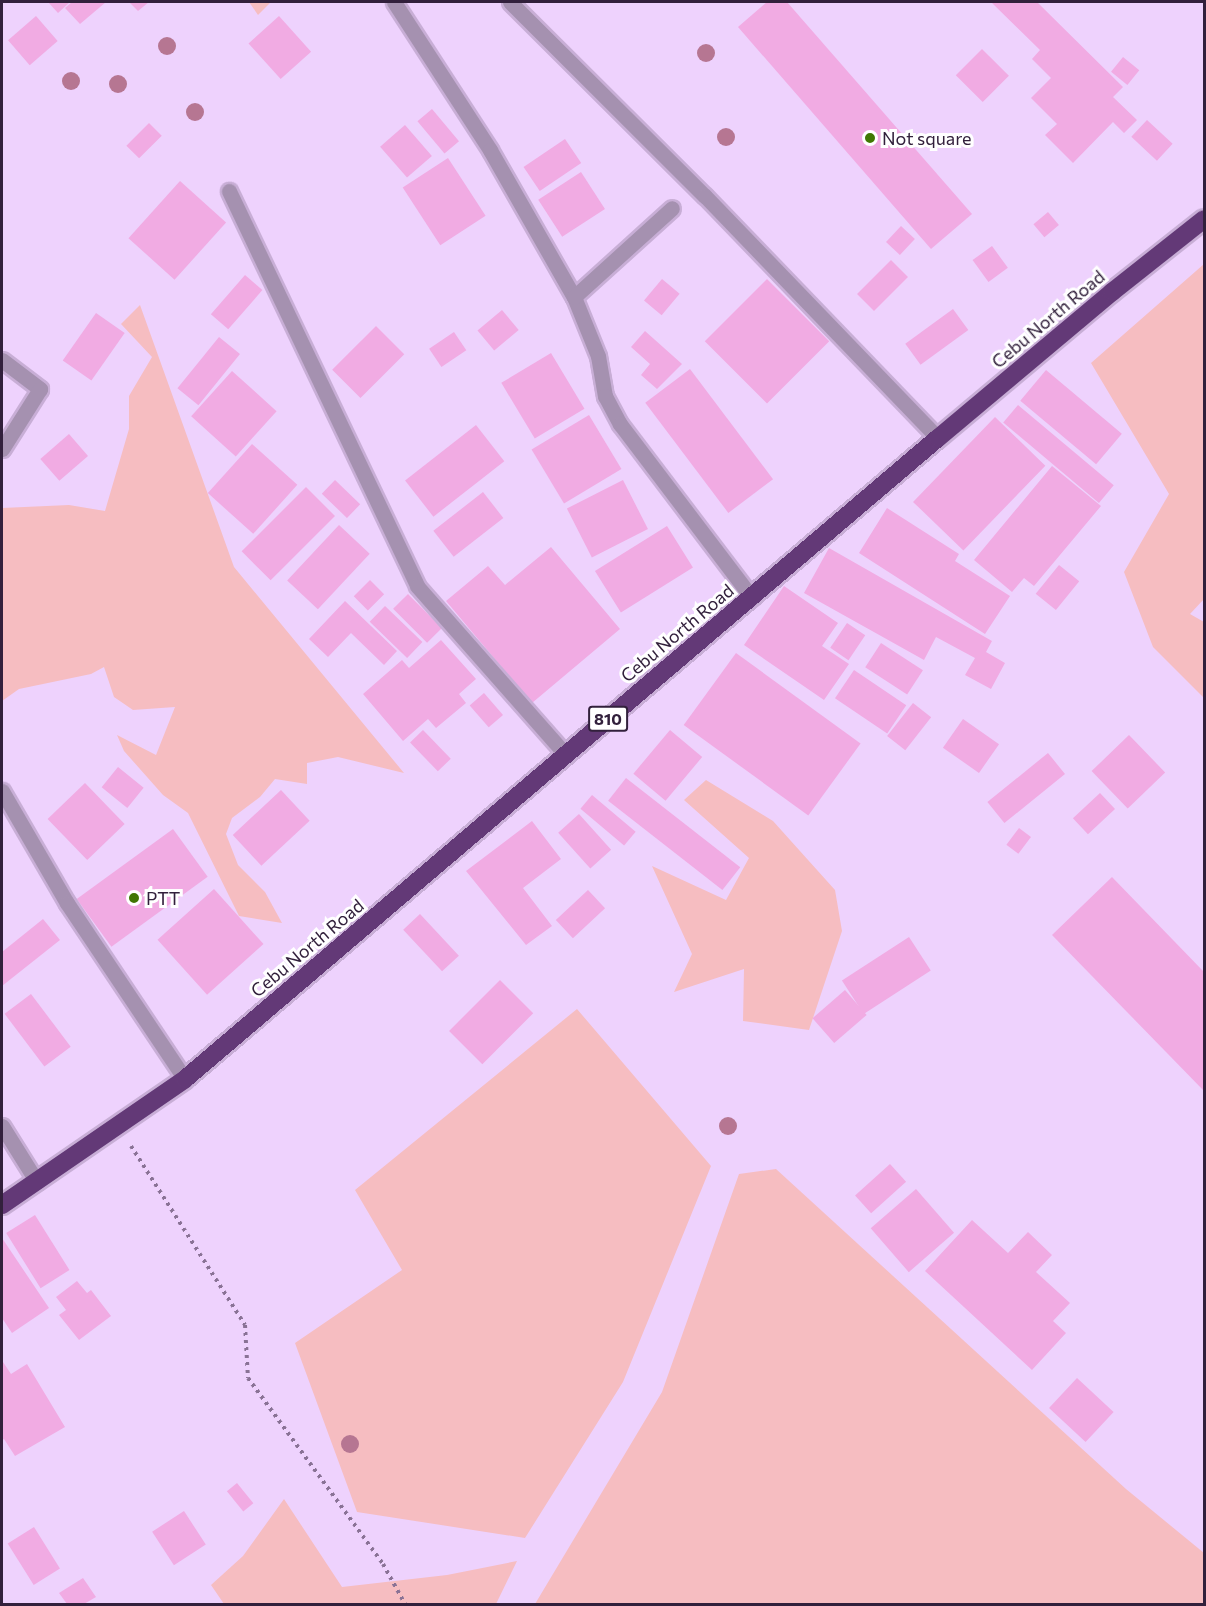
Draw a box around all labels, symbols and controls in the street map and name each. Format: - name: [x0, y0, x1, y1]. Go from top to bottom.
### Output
- place label: Not square: [882, 127, 972, 149]
- marker: Not square: [863, 131, 877, 145]
- street label: Cebu North Road: [987, 266, 1109, 372]
- street label: Cebu North Road: [616, 580, 738, 686]
- road number: 810: [587, 706, 629, 732]
- place label: PTT: [146, 887, 180, 909]
- marker: PTT: [127, 891, 141, 905]
- street label: Cebu North Road: [246, 895, 368, 1001]

